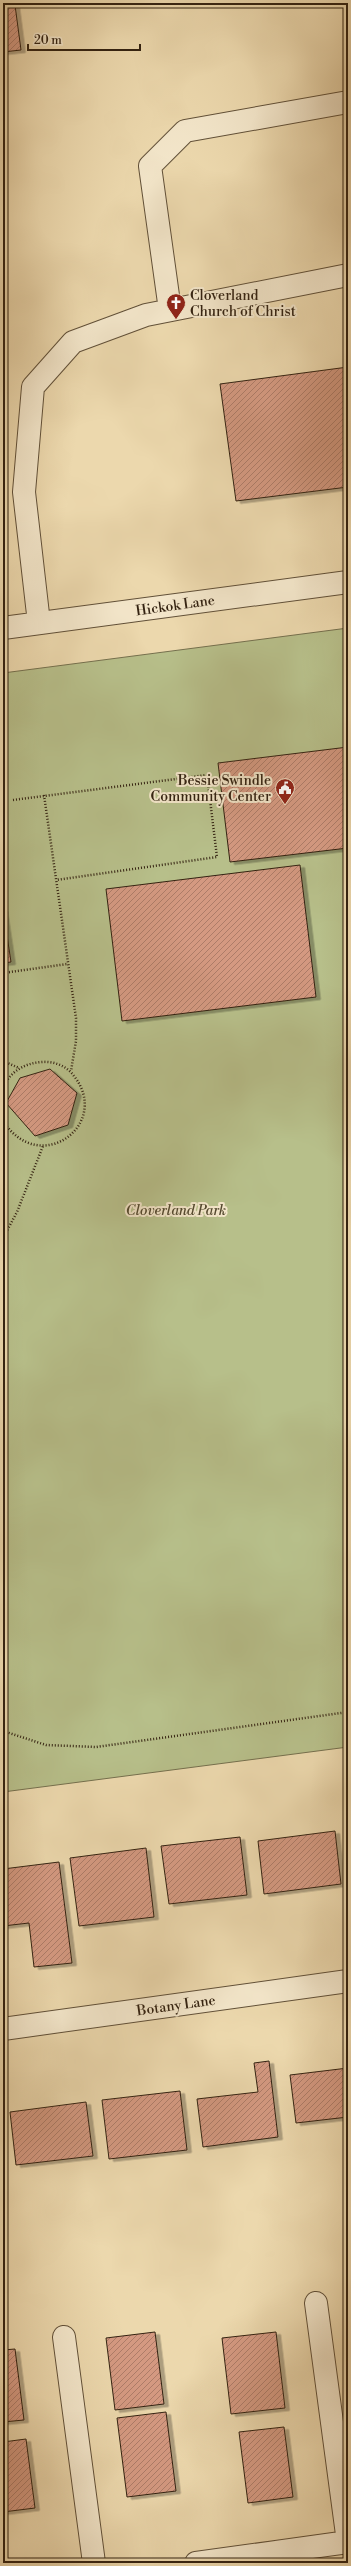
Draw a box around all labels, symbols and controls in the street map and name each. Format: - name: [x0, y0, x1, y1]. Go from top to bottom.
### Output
- scale bar: [28, 26, 140, 52]
- text: 20 m: [34, 33, 62, 48]
- place label: Cloverland Church of Christ: [190, 287, 296, 321]
- church icon: Cloverland Church of Christ: [165, 292, 187, 320]
- street label: Hickok Lane: [134, 592, 216, 620]
- place label: Bessie Swindle Community Center: [151, 772, 271, 806]
- public building icon: Bessie Swindle Community Center: [274, 777, 296, 805]
- park label: Cloverland Park: [126, 1202, 226, 1220]
- street label: Botany Lane: [135, 1992, 217, 2021]

